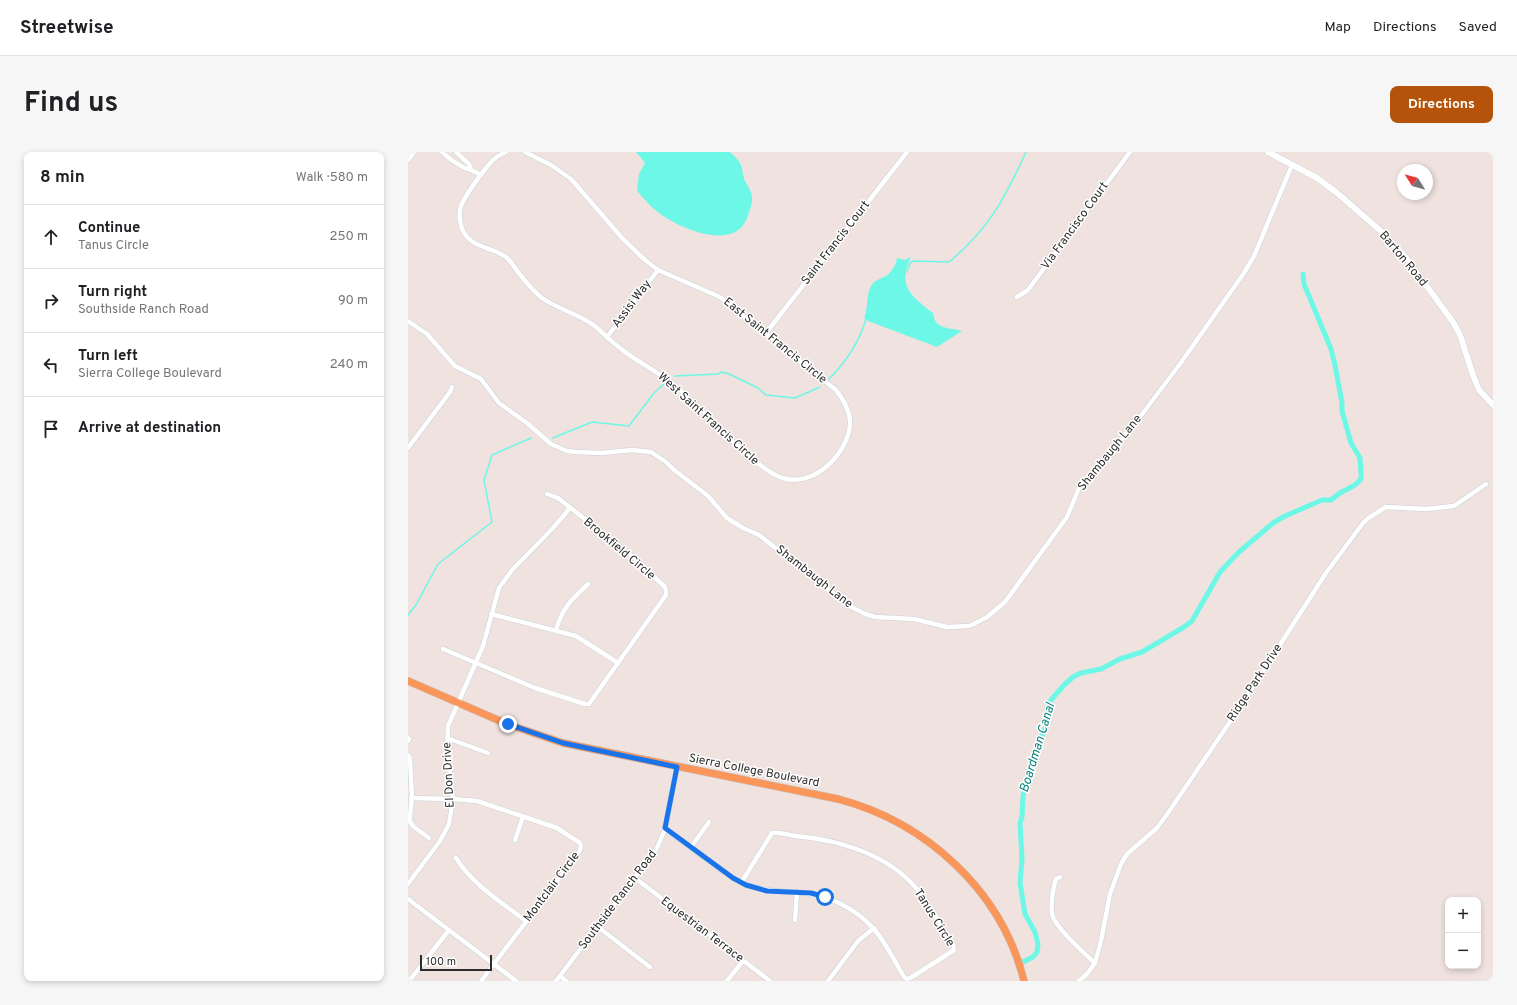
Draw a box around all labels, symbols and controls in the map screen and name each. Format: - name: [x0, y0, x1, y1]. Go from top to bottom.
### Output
- text: Streetwise: [20, 16, 113, 40]
- text: Map: [1325, 19, 1351, 36]
- text: Directions: [1373, 19, 1437, 36]
- text: Saved: [1459, 19, 1497, 36]
- text: Find us: [24, 86, 118, 122]
- button: Directions: [1390, 86, 1493, 123]
- north arrow: [1397, 164, 1433, 200]
- text: 8 min: [40, 167, 85, 189]
- text: Walk · 580 m: [296, 170, 368, 186]
- street label: Via Francisco Court: [1038, 179, 1112, 273]
- street label: Saint Francis Court: [798, 198, 874, 288]
- text: Continue: [78, 219, 140, 238]
- icon: ahead: [40, 226, 62, 248]
- street label: Barton Road: [1375, 228, 1431, 290]
- text: 250 m: [330, 229, 368, 245]
- text: Tanus Circle: [78, 238, 149, 254]
- street label: Assisi Way: [609, 277, 655, 331]
- text: Turn right: [78, 283, 147, 302]
- icon: right: [40, 290, 62, 312]
- text: 90 m: [338, 293, 368, 309]
- street label: East Saint Francis Circle: [720, 294, 830, 388]
- text: Southside Ranch Road: [78, 302, 209, 318]
- text: Turn left: [78, 347, 138, 366]
- icon: left: [40, 354, 62, 376]
- text: 240 m: [330, 357, 368, 373]
- text: Sierra College Boulevard: [78, 366, 222, 382]
- street label: West Saint Francis Circle: [654, 369, 762, 469]
- street label: Shambaugh Lane: [1074, 412, 1146, 494]
- icon: arrive: [40, 418, 62, 440]
- text: Arrive at destination: [78, 419, 221, 438]
- street label: Brookfield Circle: [580, 514, 658, 584]
- street label: Shambaugh Lane: [772, 542, 856, 612]
- street label: Ridge Park Drive: [1224, 641, 1286, 725]
- water label: Boardman Canal: [1017, 701, 1059, 795]
- route end: [499, 715, 517, 733]
- street label: El Don Drive: [439, 742, 459, 808]
- street label: Sierra College Boulevard: [687, 750, 821, 792]
- street label: Southside Ranch Road: [575, 847, 661, 953]
- street label: Montclair Circle: [520, 849, 584, 925]
- street label: Tanus Circle: [910, 886, 958, 950]
- route start: [816, 888, 834, 906]
- street label: Equestrian Terrace: [657, 894, 747, 966]
- map controls: [1445, 897, 1481, 969]
- button: +: [1445, 897, 1481, 933]
- button: −: [1445, 933, 1481, 969]
- scale bar: [420, 953, 492, 972]
- text: 100 m: [426, 955, 456, 969]

